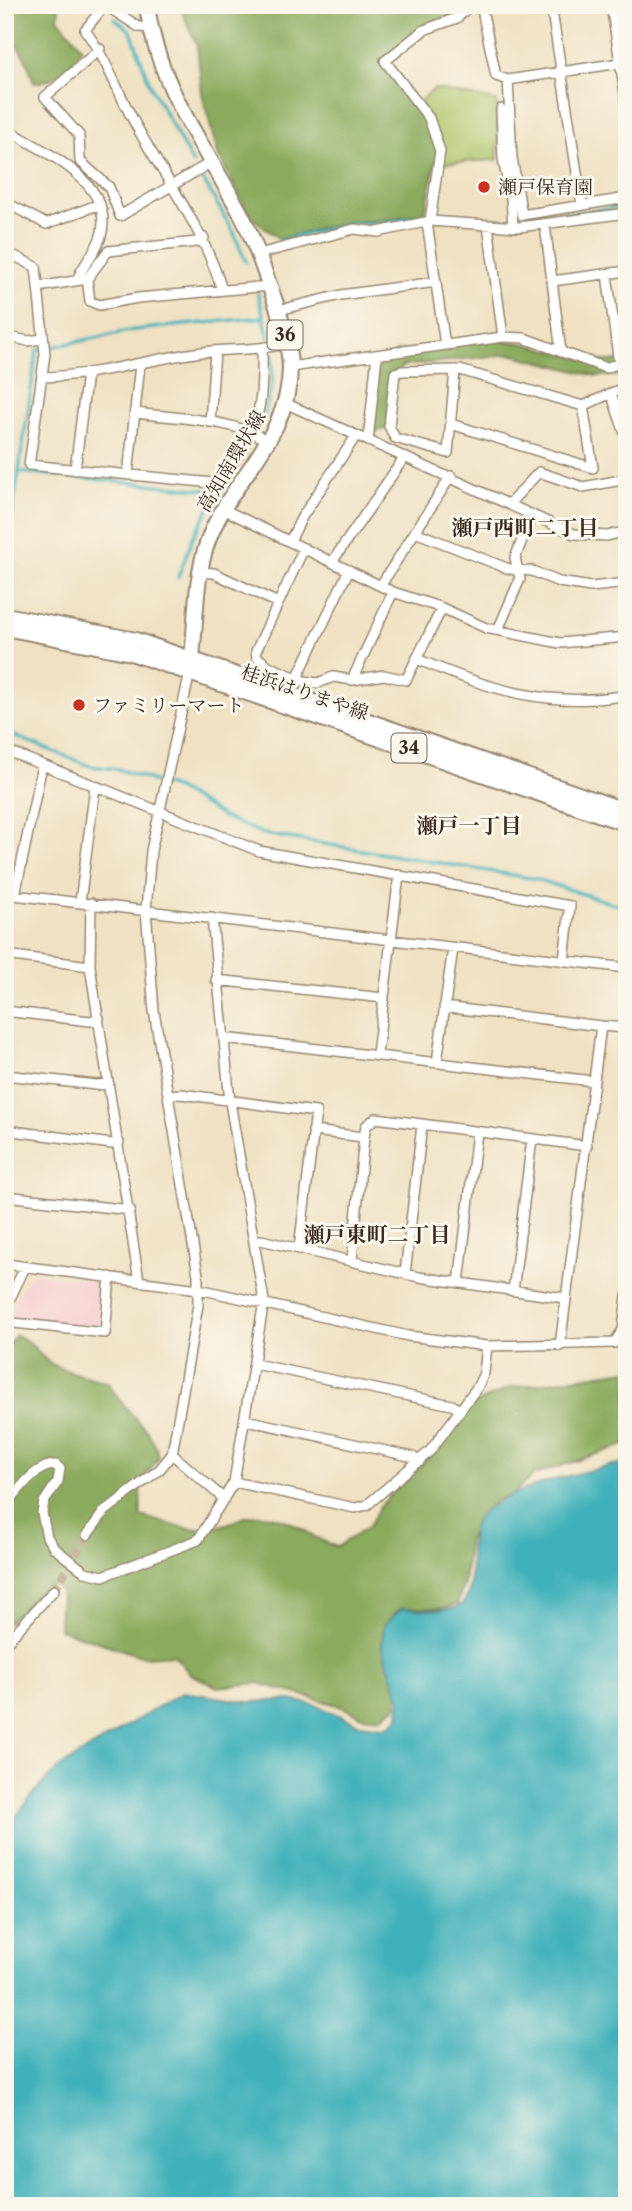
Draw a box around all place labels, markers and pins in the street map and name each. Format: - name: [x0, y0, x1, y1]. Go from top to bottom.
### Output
- place label: 瀬戸保育園: [498, 176, 593, 199]
- marker: 瀬戸保育園: [476, 179, 492, 195]
- place label: ファミリーマート: [93, 694, 245, 717]
- marker: ファミリーマート: [71, 697, 87, 713]

